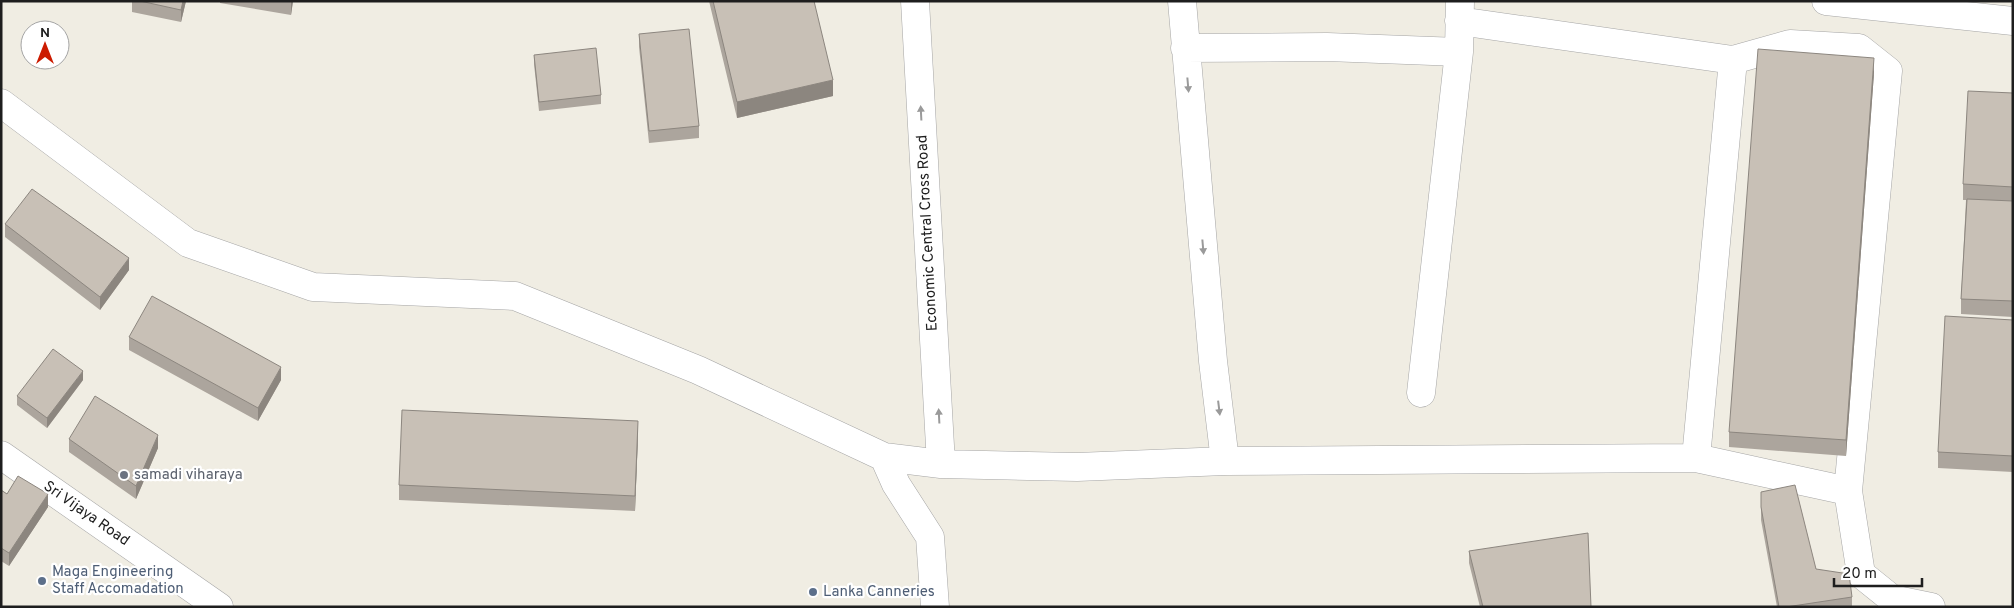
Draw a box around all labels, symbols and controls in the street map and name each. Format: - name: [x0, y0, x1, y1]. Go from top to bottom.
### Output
- north arrow: [20, 20, 70, 70]
- text: N: [40, 25, 50, 42]
- one-way arrow: [1185, 77, 1193, 93]
- one-way arrow: [917, 105, 925, 121]
- street label: Economic Central Cross Road: [913, 134, 943, 332]
- one-way arrow: [1199, 239, 1207, 255]
- one-way arrow: [1215, 401, 1223, 417]
- one-way arrow: [934, 407, 942, 423]
- place label: samadi viharaya: [134, 466, 243, 485]
- marker: samadi viharaya: [118, 469, 130, 481]
- street label: Sri Vijaya Road: [39, 477, 133, 551]
- scale bar: [1834, 556, 1922, 588]
- place label: Maga Engineering Staff Accomadation: [52, 563, 184, 599]
- text: 20 m: [1842, 565, 1877, 584]
- marker: Maga Engineering Staff Accomadation: [36, 575, 48, 587]
- place label: Lanka Canneries: [823, 583, 935, 602]
- marker: Lanka Canneries: [807, 586, 819, 598]

